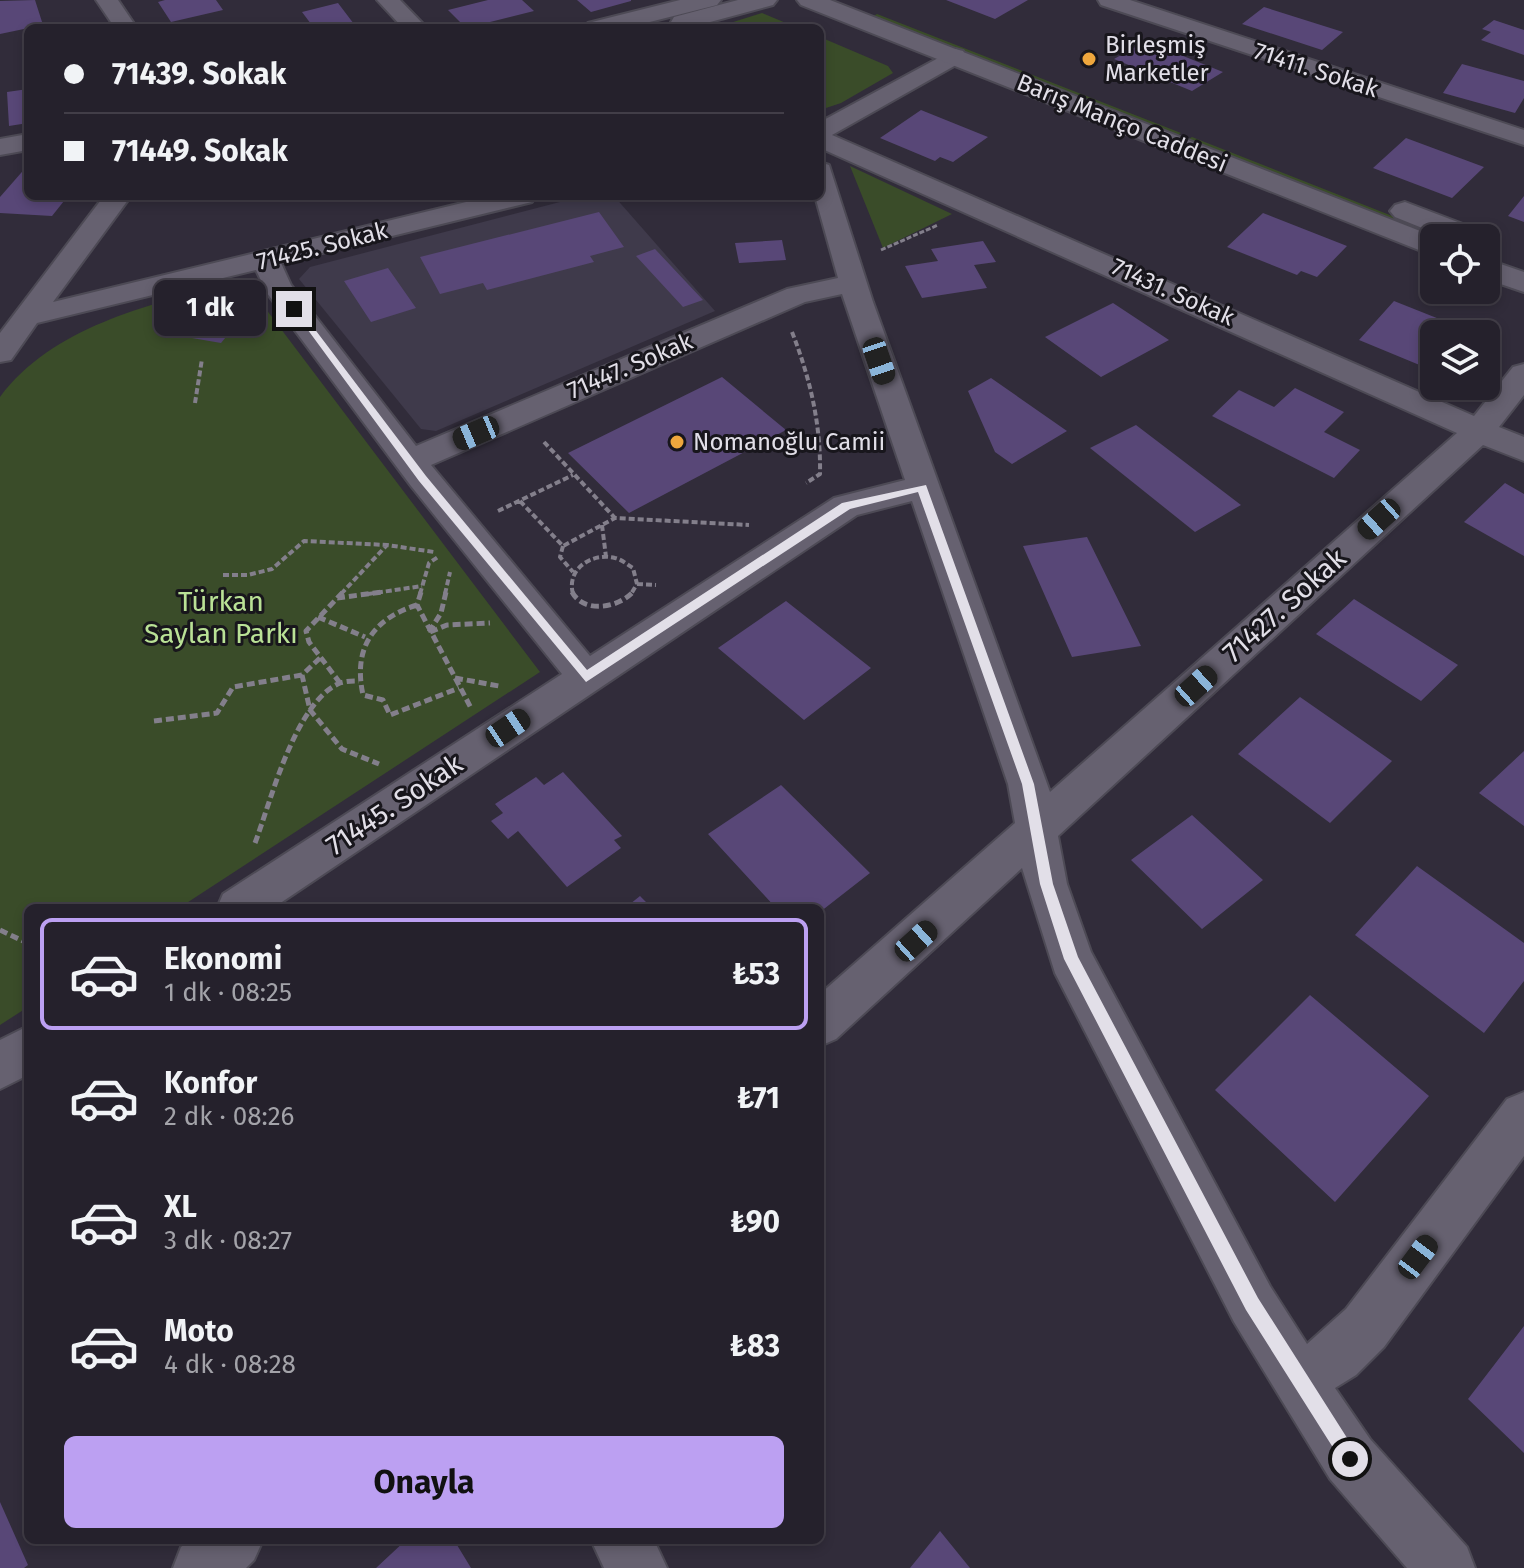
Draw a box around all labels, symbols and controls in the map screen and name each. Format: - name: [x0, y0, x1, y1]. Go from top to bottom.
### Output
- place label: Birleşmiş Marketler: [1105, 31, 1210, 87]
- street label: 71411. Sokak: [1250, 37, 1382, 103]
- marker: Birleşmiş Marketler: [1080, 50, 1098, 68]
- text: 71439. Sokak: [112, 56, 286, 92]
- street label: Barış Manço Caddesi: [1013, 68, 1231, 178]
- text: 71449. Sokak: [112, 133, 288, 169]
- street label: 71425. Sokak: [254, 216, 391, 276]
- map controls: [1420, 224, 1500, 400]
- button: locate: [1420, 224, 1500, 304]
- street label: 71431. Sokak: [1107, 253, 1239, 332]
- callout: 1 dk: [154, 281, 266, 337]
- route end: [276, 291, 312, 327]
- text: 1 dk: [186, 292, 234, 323]
- button: layers: [1420, 320, 1500, 400]
- street label: 71447. Sokak: [563, 327, 697, 405]
- car: [860, 334, 898, 388]
- car: [449, 413, 503, 453]
- place label: Nomanoğlu Camii: [693, 428, 885, 456]
- marker: Nomanoğlu Camii: [668, 433, 686, 451]
- car: [1353, 494, 1405, 544]
- street label: 71427. Sokak: [1216, 541, 1353, 669]
- park label: Türkan Saylan Parkı: [144, 585, 298, 650]
- car: [1170, 661, 1222, 711]
- car: [481, 705, 535, 751]
- street label: 71445. Sokak: [320, 747, 469, 862]
- car: [890, 916, 942, 966]
- icon: car: [68, 938, 140, 1010]
- text: Ekonomi: [164, 941, 282, 977]
- text: ₺53: [732, 956, 780, 992]
- text: 1 dk · 08:25: [164, 977, 292, 1008]
- icon: car: [68, 1062, 140, 1134]
- text: Konfor: [164, 1065, 257, 1101]
- text: ₺71: [737, 1080, 780, 1116]
- text: 2 dk · 08:26: [164, 1101, 294, 1132]
- icon: car: [68, 1186, 140, 1258]
- text: XL: [164, 1189, 197, 1225]
- text: ₺90: [730, 1204, 780, 1240]
- text: 3 dk · 08:27: [164, 1225, 292, 1256]
- car: [1394, 1231, 1442, 1283]
- icon: car: [68, 1310, 140, 1382]
- text: Moto: [164, 1313, 234, 1349]
- text: ₺83: [730, 1328, 780, 1364]
- text: 4 dk · 08:28: [164, 1349, 296, 1380]
- button: Onayla: [64, 1436, 784, 1528]
- route start: [1332, 1441, 1368, 1477]

